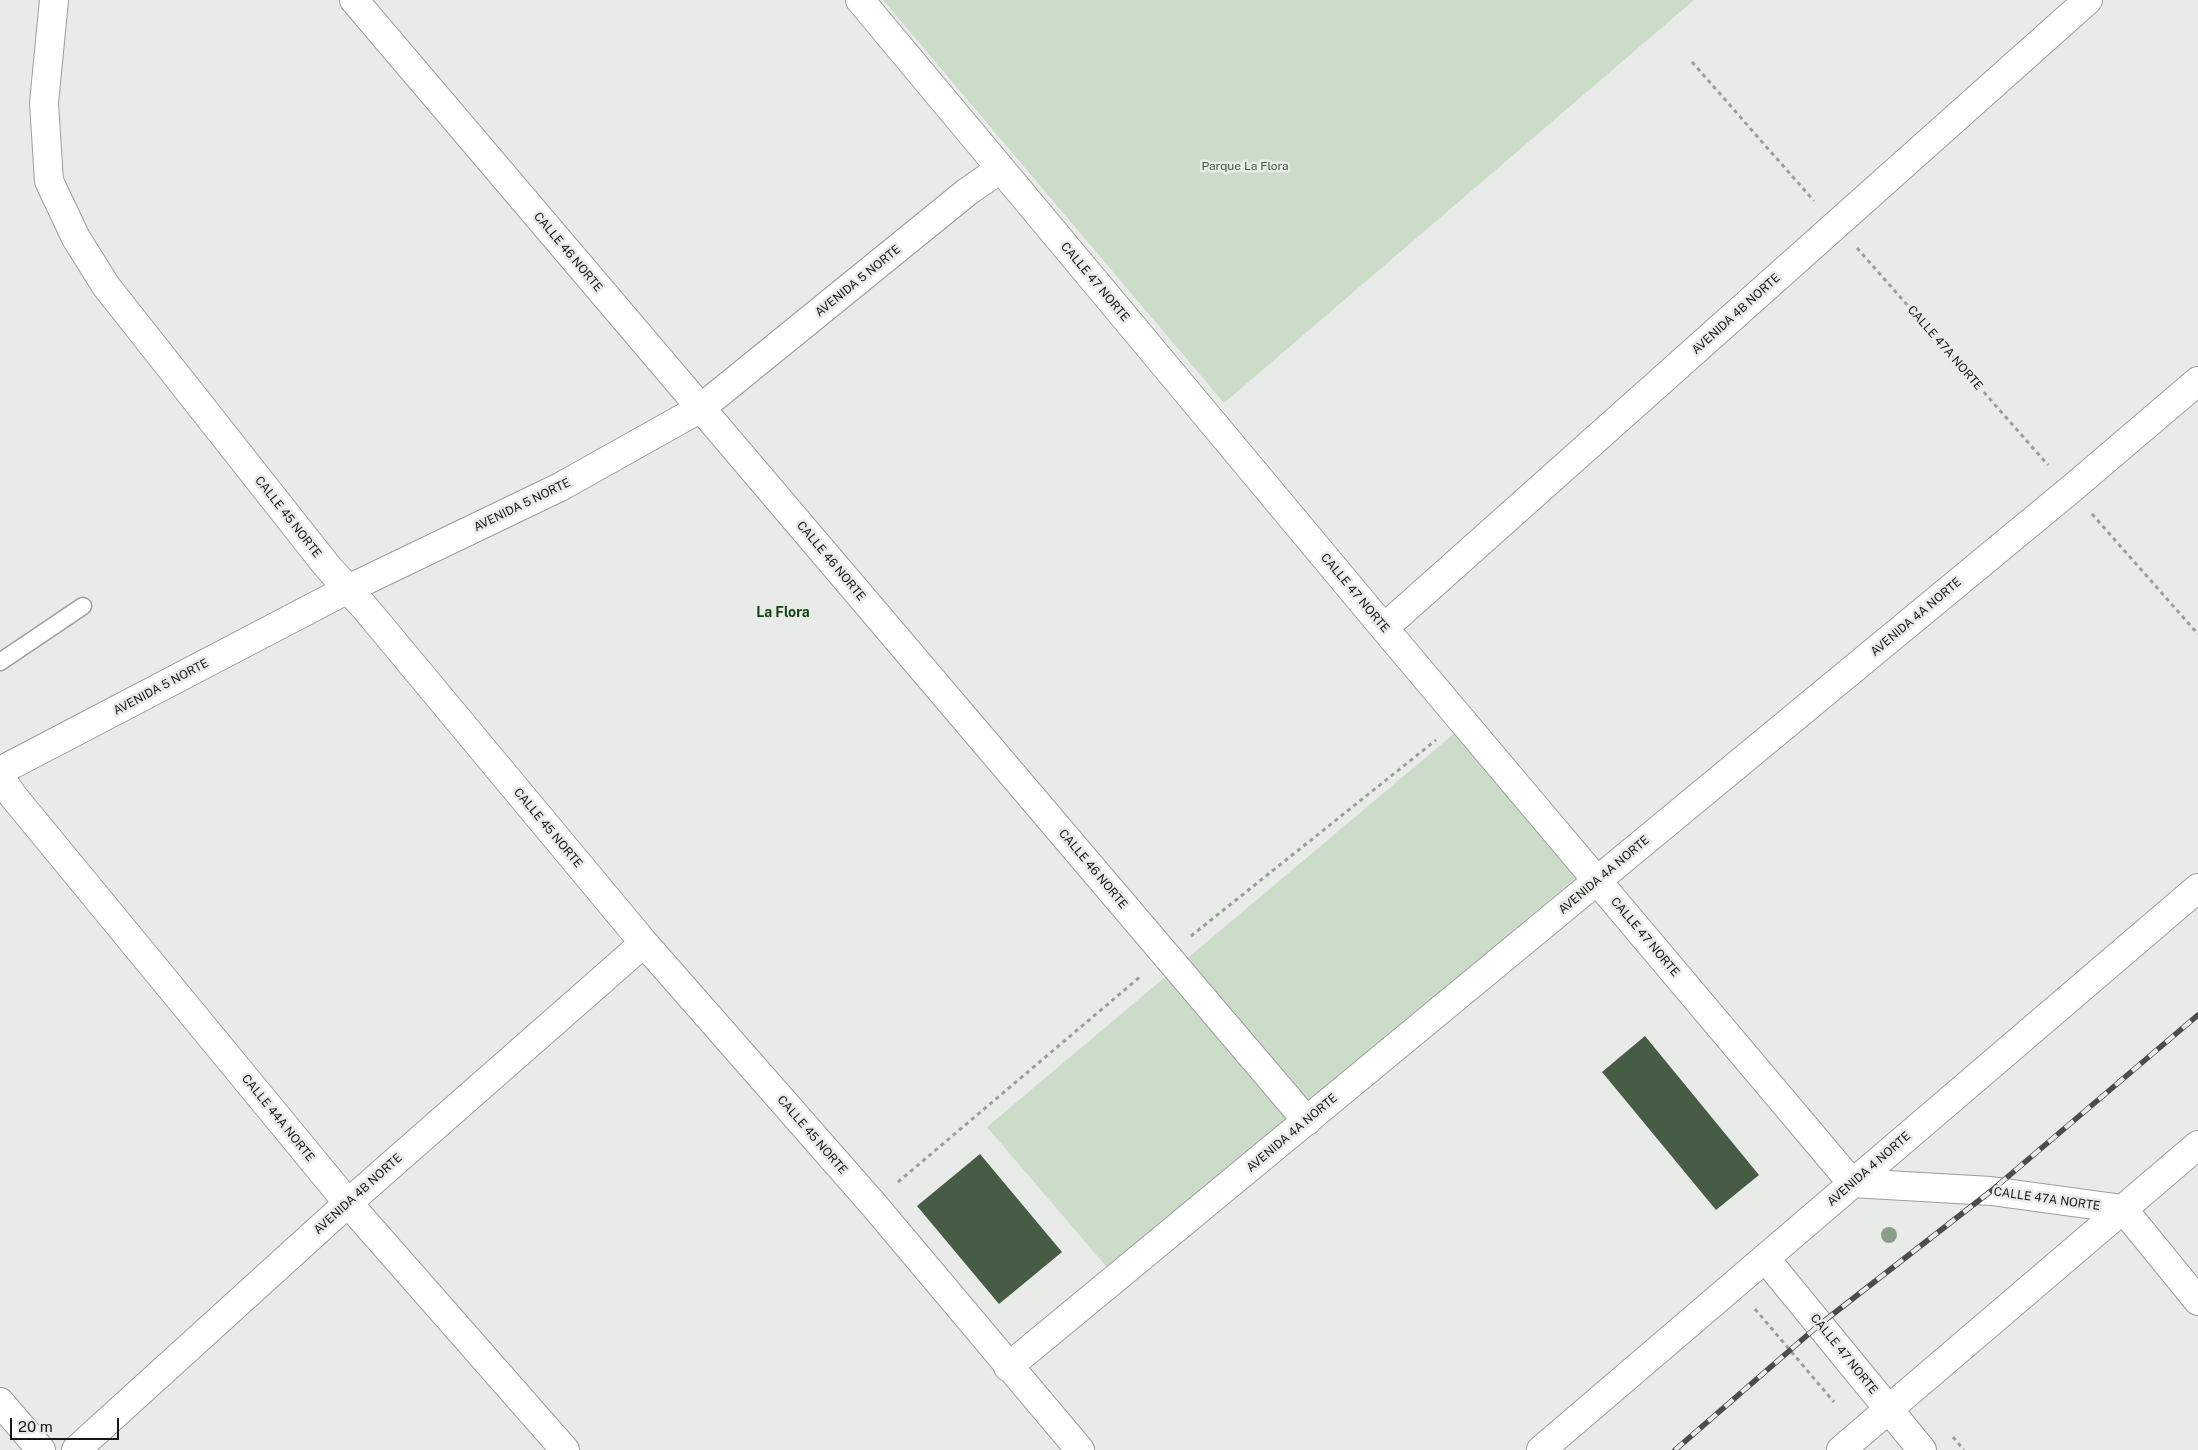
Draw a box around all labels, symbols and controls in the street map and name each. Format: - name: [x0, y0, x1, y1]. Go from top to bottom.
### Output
- park label: Parque La Flora: [1201, 159, 1289, 173]
- street label: CALLE 46 NORTE: [531, 209, 605, 295]
- street label: CALLE 47 NORTE: [1058, 239, 1132, 325]
- street label: AVENIDA 5 NORTE: [812, 242, 904, 320]
- street label: AVENIDA 4B NORTE: [1689, 271, 1783, 357]
- street label: CALLE 47A NORTE: [1904, 303, 1986, 393]
- street label: CALLE 45 NORTE: [252, 473, 324, 561]
- street label: AVENIDA 5 NORTE: [471, 475, 573, 535]
- street label: CALLE 46 NORTE: [794, 518, 868, 604]
- street label: CALLE 47 NORTE: [1318, 550, 1392, 636]
- street label: AVENIDA 4A NORTE: [1868, 575, 1964, 659]
- district label: La Flora: [756, 605, 810, 621]
- street label: AVENIDA 5 NORTE: [111, 656, 211, 718]
- street label: CALLE 45 NORTE: [511, 785, 585, 871]
- street label: CALLE 46 NORTE: [1056, 826, 1130, 912]
- street label: AVENIDA 4A NORTE: [1556, 833, 1652, 917]
- street label: CALLE 47 NORTE: [1608, 894, 1682, 980]
- street label: CALLE 44A NORTE: [238, 1072, 318, 1164]
- street label: AVENIDA 4A NORTE: [1244, 1091, 1340, 1175]
- street label: CALLE 45 NORTE: [774, 1093, 850, 1177]
- street label: AVENIDA 4 NORTE: [1824, 1129, 1914, 1209]
- street label: AVENIDA 4B NORTE: [311, 1151, 405, 1237]
- street label: CALLE 47A NORTE: [1993, 1184, 2101, 1214]
- street label: CALLE 47 NORTE: [1807, 1311, 1881, 1397]
- scale bar: [12, 1408, 121, 1440]
- text: 20 m: [18, 1418, 53, 1435]

